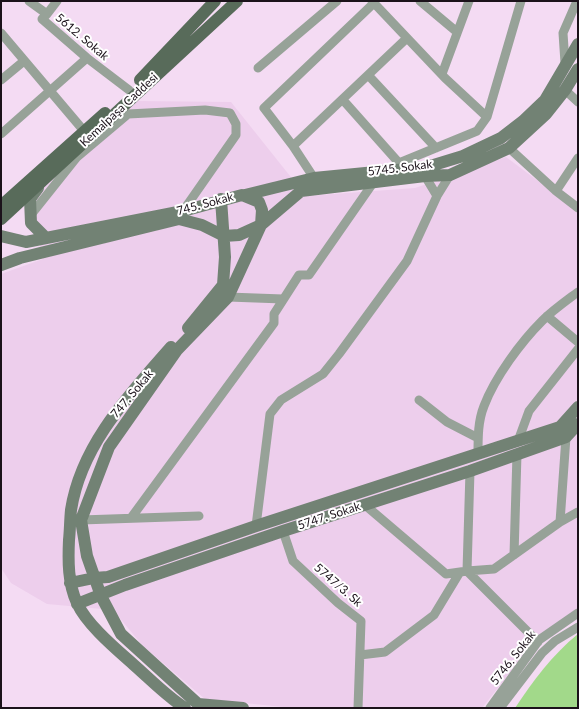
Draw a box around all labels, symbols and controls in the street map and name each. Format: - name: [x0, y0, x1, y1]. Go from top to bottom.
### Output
- street label: 5612. Sokak: [52, 11, 112, 63]
- street label: Kemalpaşa Caddesi: [77, 70, 161, 150]
- street label: 5745. Sokak: [367, 157, 433, 179]
- street label: 745. Sokak: [175, 190, 235, 218]
- street label: 747. Sokak: [108, 367, 156, 421]
- street label: 5747. Sokak: [296, 499, 362, 533]
- street label: 5747/3. Sk: [311, 560, 365, 610]
- street label: 5746. Sokak: [487, 628, 539, 688]

